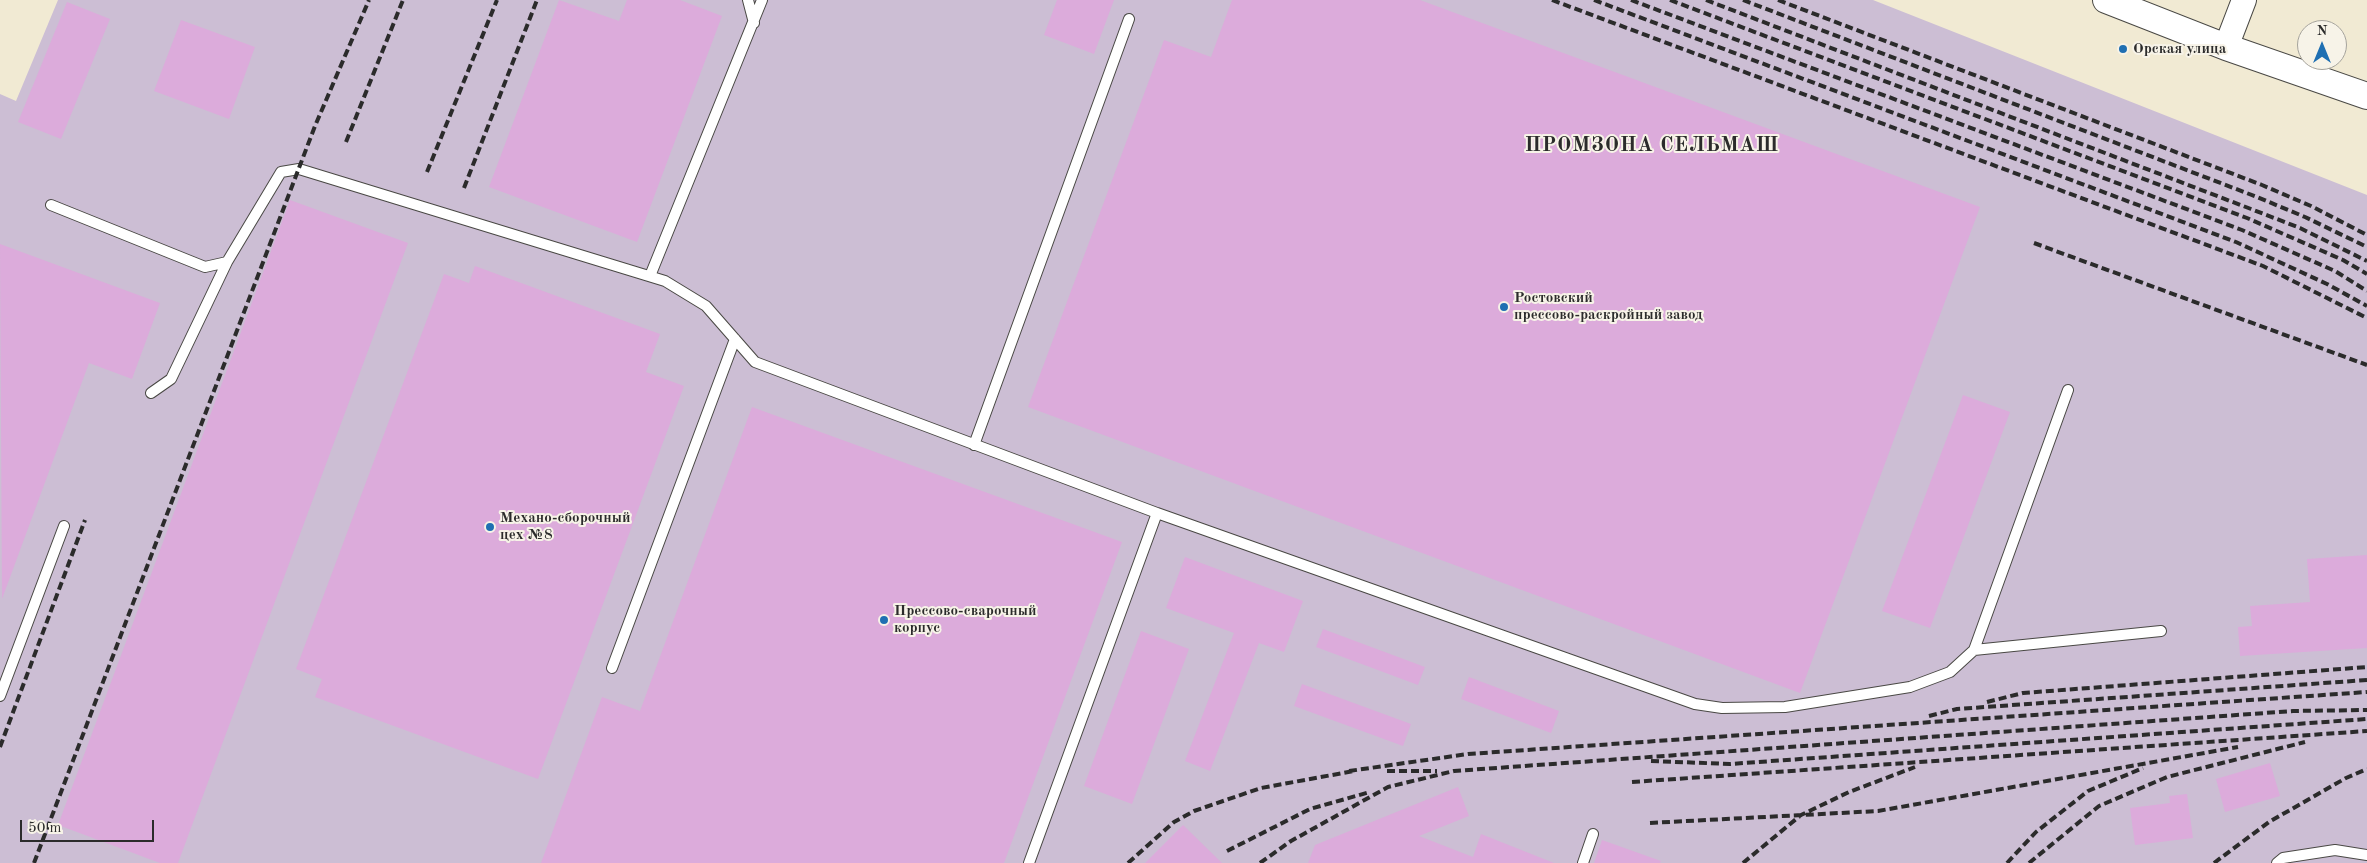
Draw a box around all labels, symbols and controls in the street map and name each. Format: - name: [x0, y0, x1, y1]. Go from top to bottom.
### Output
- north arrow: [2297, 20, 2347, 70]
- text: N: [2317, 24, 2327, 38]
- place label: Орская улица: [2133, 40, 2226, 58]
- marker: Орская улица: [2117, 43, 2129, 55]
- district label: ПРОМЗОНА СЕЛЬМАШ: [1523, 134, 1781, 158]
- place label: Ростовский прессово-раскройный завод: [1514, 289, 1703, 324]
- marker: Ростовский прессово-раскройный завод: [1498, 301, 1510, 313]
- place label: Механо-сборочный цех №8: [500, 509, 631, 544]
- marker: Механо-сборочный цех №8: [484, 521, 496, 533]
- place label: Прессово-сварочный корпус: [894, 602, 1037, 637]
- marker: Прессово-сварочный корпус: [878, 614, 890, 626]
- scale bar: [22, 810, 156, 842]
- text: 50 m: [28, 821, 62, 836]

